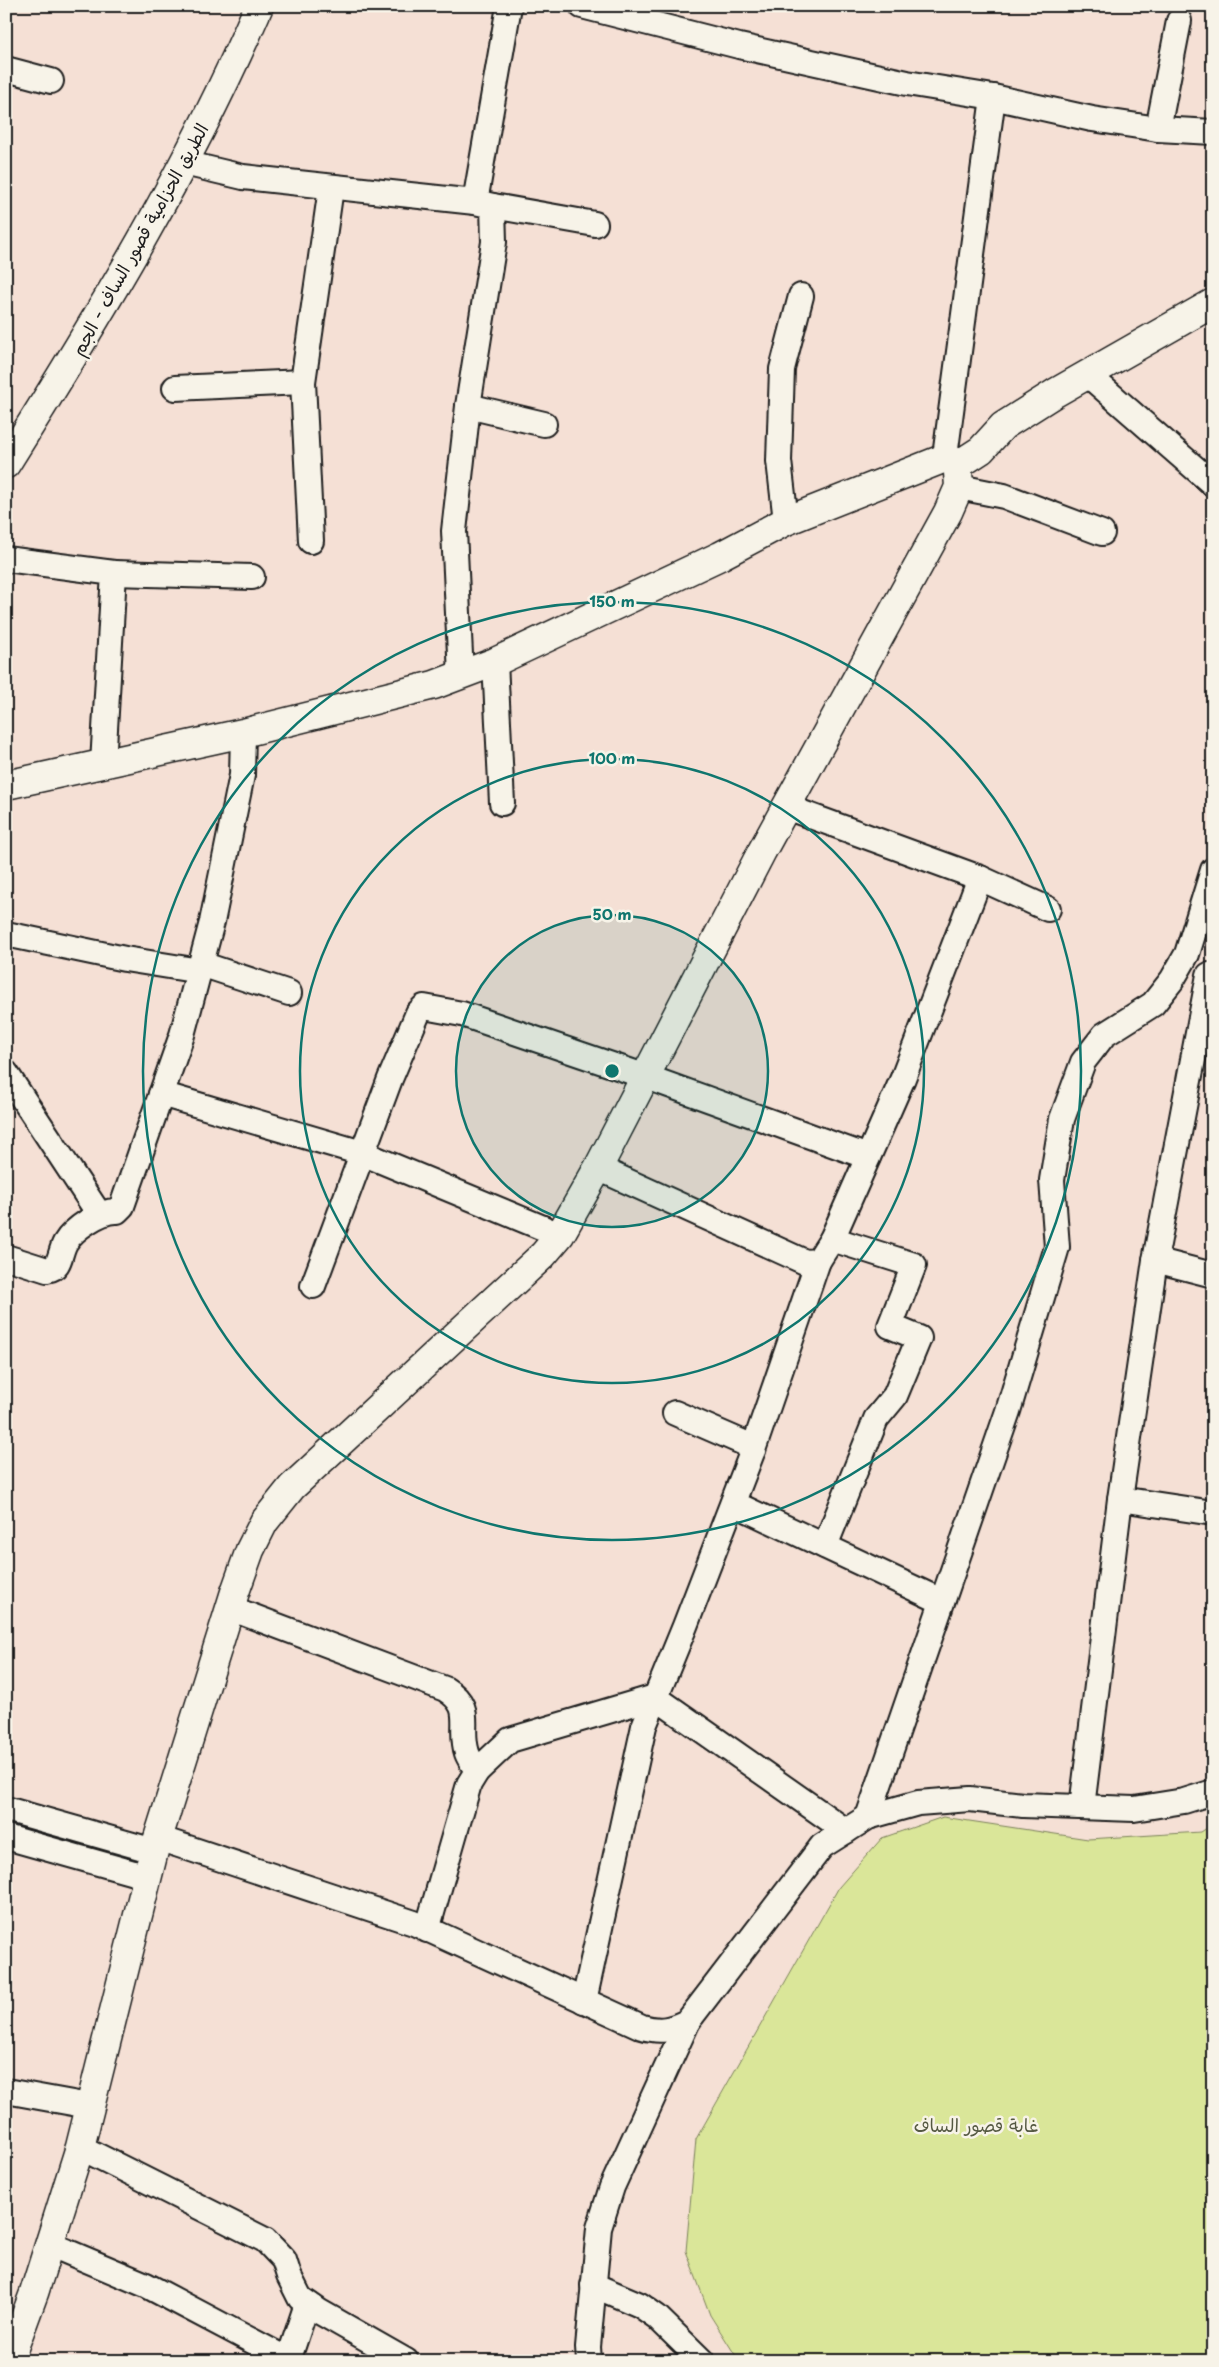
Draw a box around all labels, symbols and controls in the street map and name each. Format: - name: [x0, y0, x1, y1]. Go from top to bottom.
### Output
- street label: الطريق الحزامية قصور الساف - الجم: [64, 118, 216, 361]
- text: 150 m: [589, 589, 635, 612]
- text: 100 m: [589, 746, 635, 769]
- text: 50 m: [593, 902, 631, 925]
- centre of rings: [603, 1062, 621, 1080]
- park label: غابة قصور الساف: [914, 2111, 1038, 2138]

